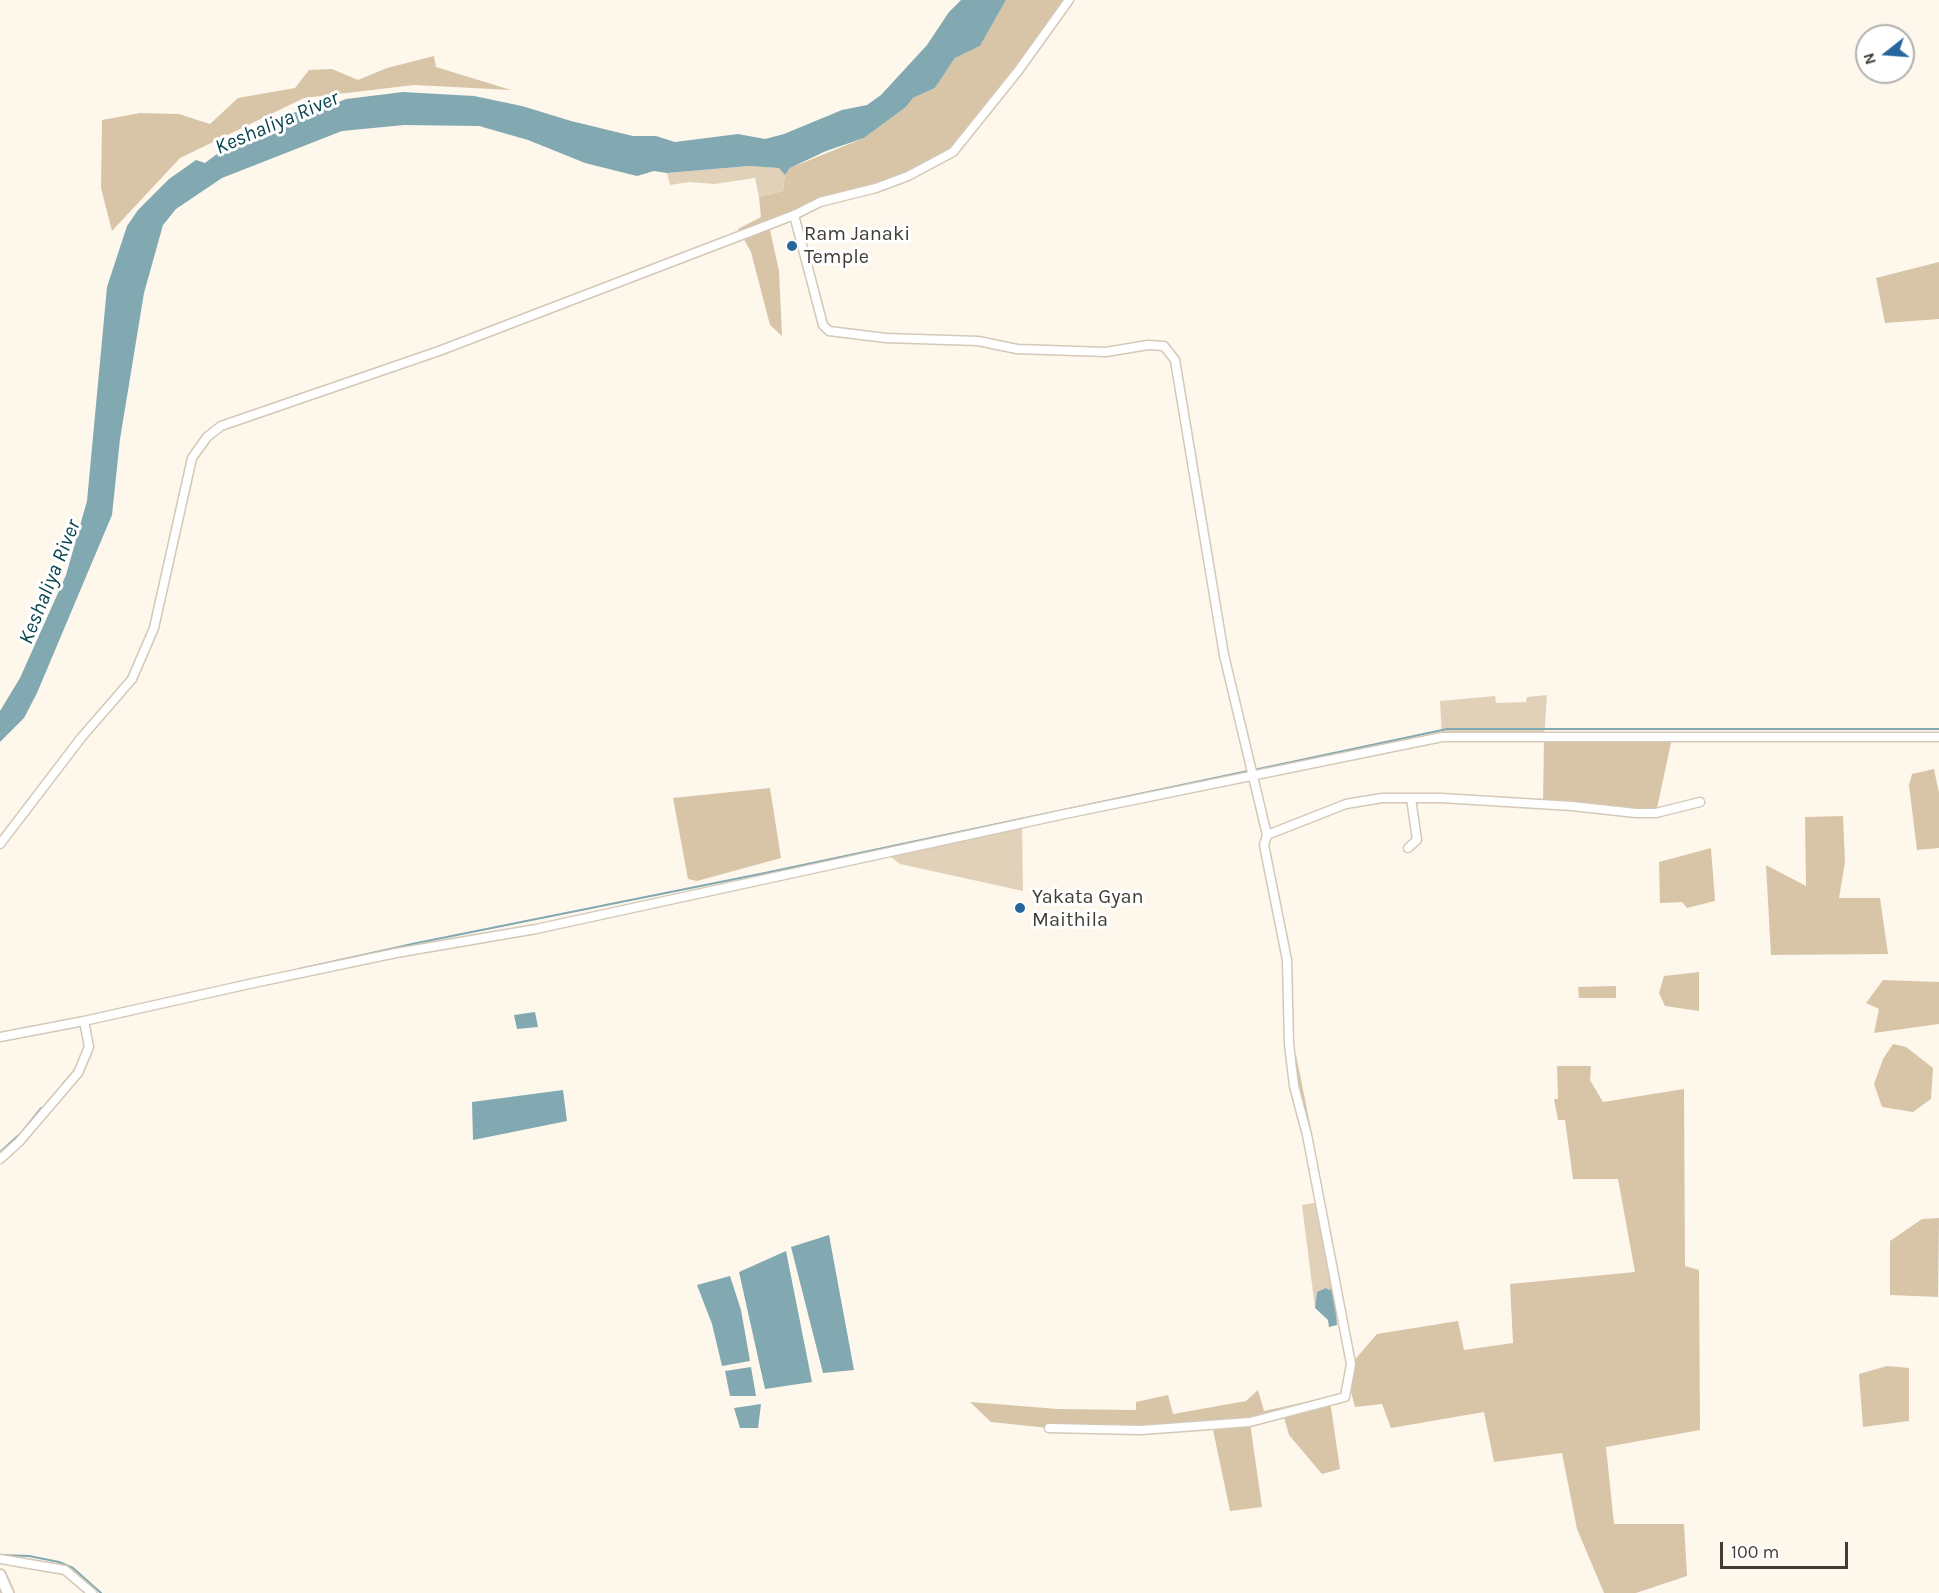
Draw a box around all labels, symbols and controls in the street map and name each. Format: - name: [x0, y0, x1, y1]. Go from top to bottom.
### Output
- north arrow: [1855, 24, 1915, 84]
- text: N: [1858, 51, 1880, 67]
- water label: Keshaliya River: [211, 86, 343, 160]
- place label: Ram Janaki Temple: [804, 222, 910, 269]
- marker: Ram Janaki Temple: [785, 239, 799, 253]
- water label: Keshaliya River: [14, 516, 86, 648]
- place label: Yakata Gyan Maithila: [1032, 885, 1144, 932]
- marker: Yakata Gyan Maithila: [1013, 901, 1027, 915]
- scale bar: [1723, 1530, 1850, 1568]
- text: 100 m: [1731, 1541, 1779, 1563]

